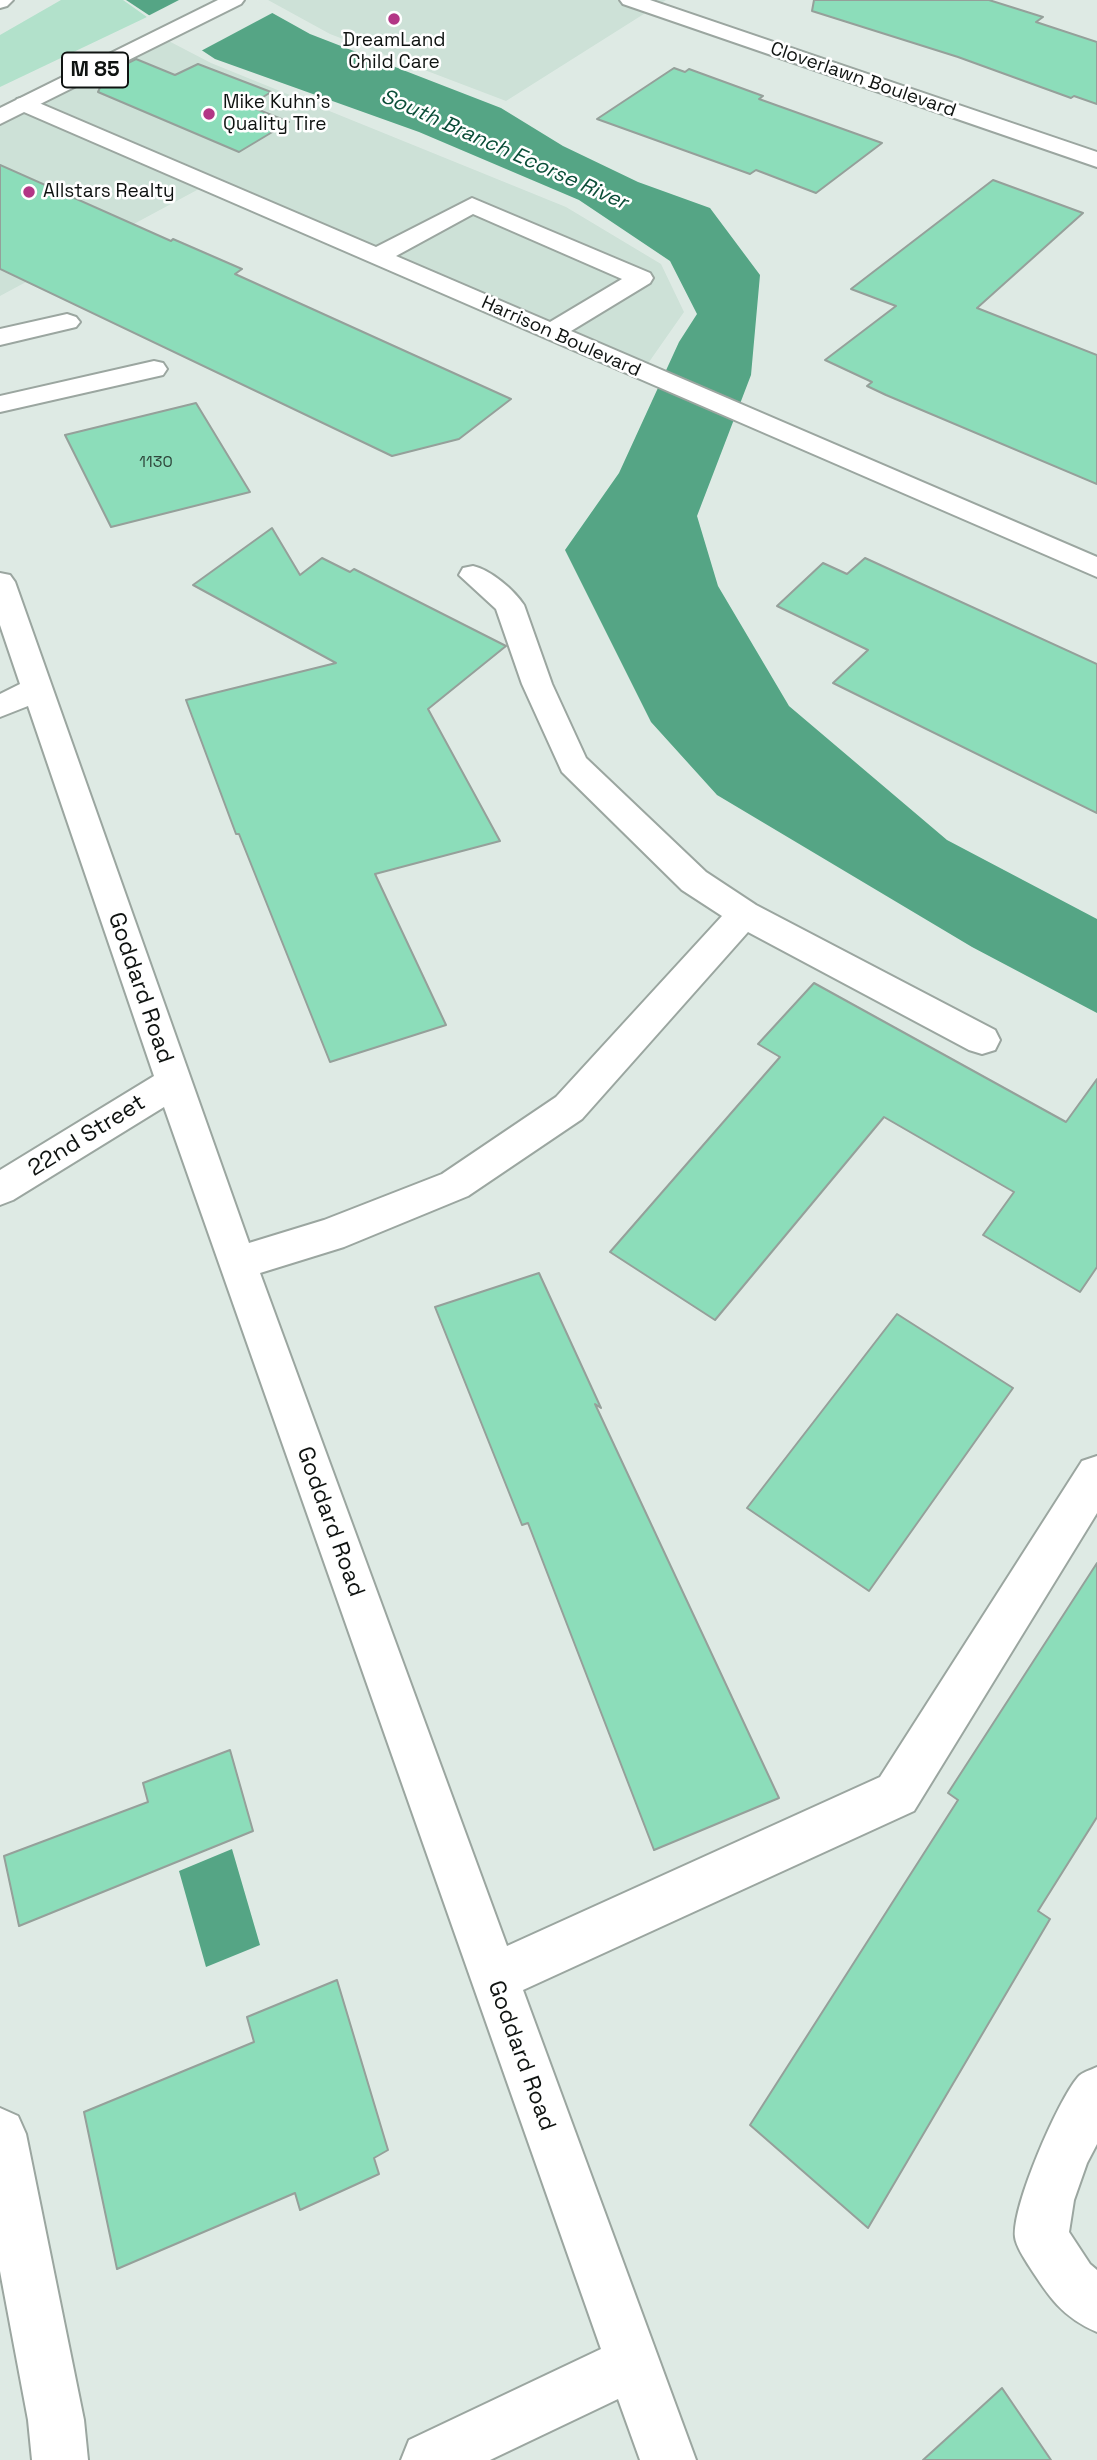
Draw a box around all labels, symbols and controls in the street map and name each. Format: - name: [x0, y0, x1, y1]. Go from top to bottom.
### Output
- marker: DreamLand Child Care: [386, 11, 402, 27]
- place label: DreamLand Child Care: [342, 30, 446, 74]
- street label: Cloverlawn Boulevard: [767, 37, 959, 123]
- road number: M 85: [62, 52, 128, 88]
- water label: South Branch Ecorse River: [377, 84, 631, 216]
- place label: Mike Kuhn's Quality Tire: [223, 92, 330, 136]
- marker: Mike Kuhn's Quality Tire: [201, 106, 217, 122]
- place label: Allstars Realty: [43, 181, 175, 203]
- marker: Allstars Realty: [21, 184, 37, 200]
- street label: Harrison Boulevard: [478, 292, 644, 382]
- house number: 1130: [139, 453, 173, 473]
- street label: Goddard Road: [101, 909, 179, 1067]
- street label: 22nd Street: [23, 1089, 151, 1183]
- street label: Goddard Road: [290, 1443, 370, 1601]
- street label: Goddard Road: [481, 1977, 561, 2135]

